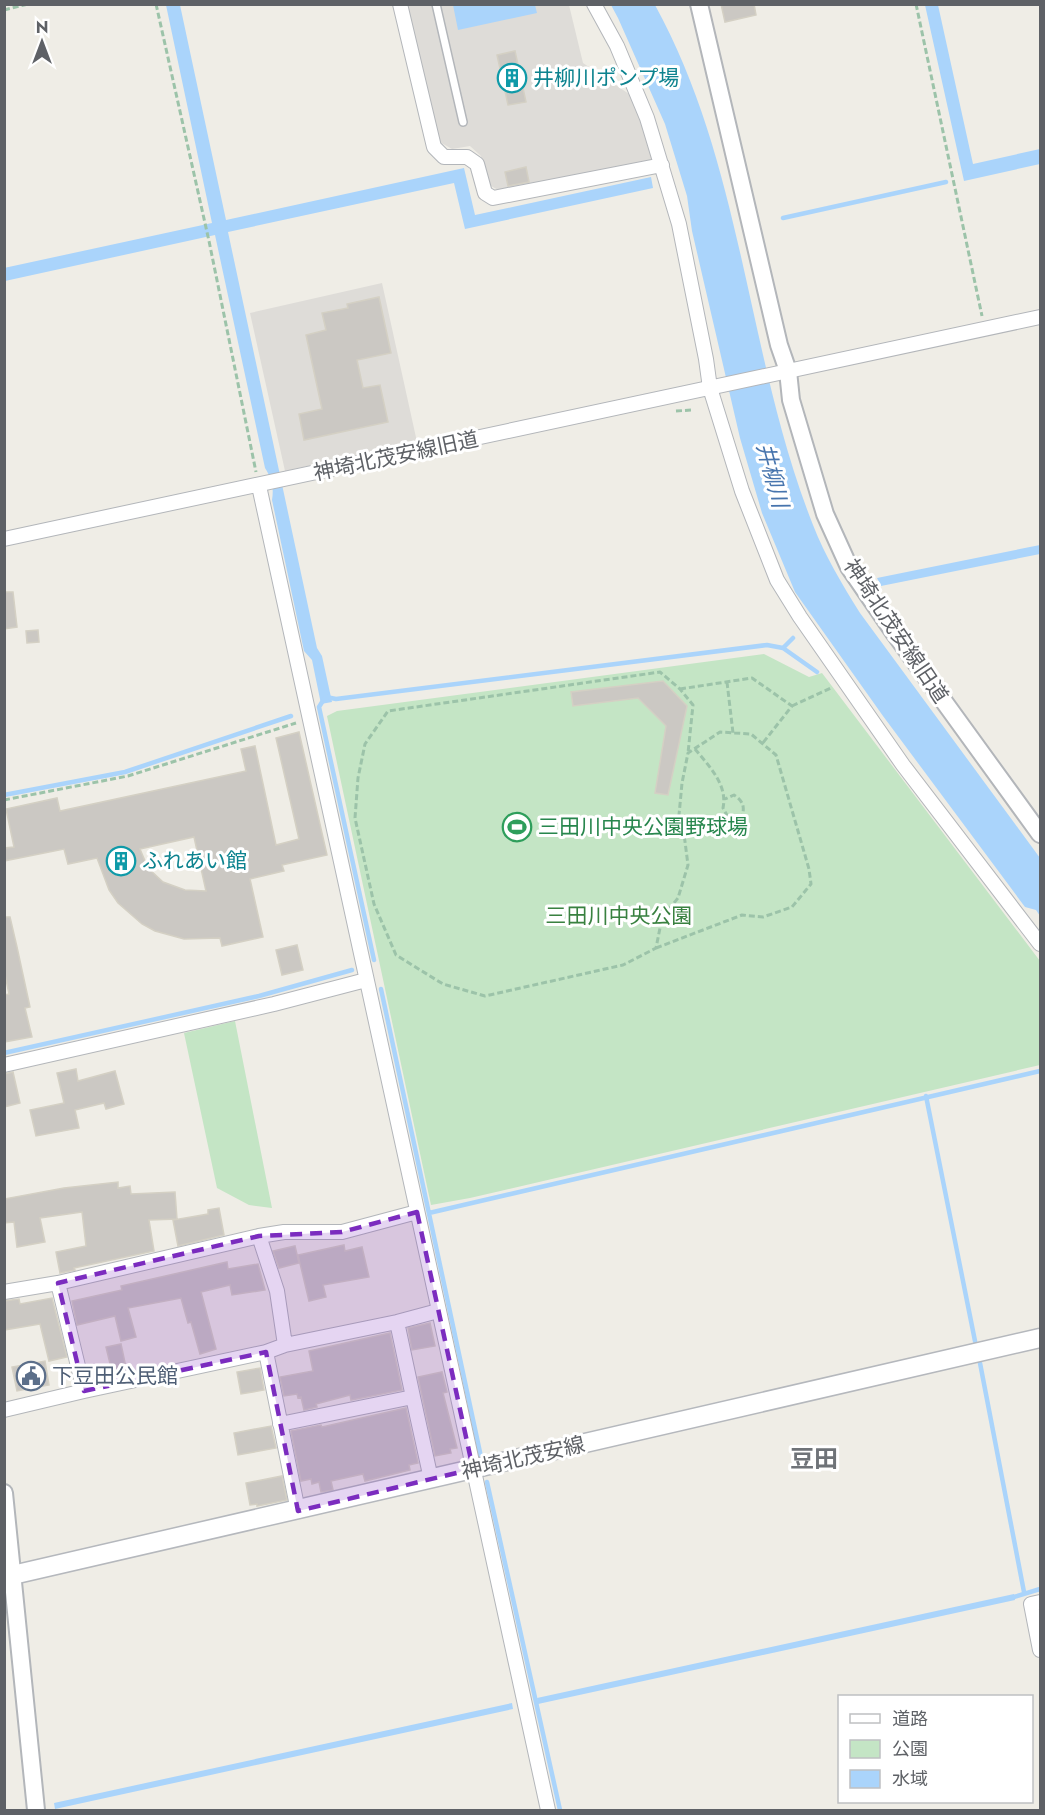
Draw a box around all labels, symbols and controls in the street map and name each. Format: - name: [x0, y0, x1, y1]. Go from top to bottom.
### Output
- north arrow: [12, 12, 72, 72]
- text: N: [36, 16, 48, 39]
- building icon: 井柳川ポンプ場: [496, 62, 528, 94]
- place label: 井柳川ポンプ場: [533, 63, 679, 93]
- street label: 神埼北茂安線旧道: [311, 424, 481, 488]
- water label: 井柳川: [749, 439, 798, 513]
- street label: 神埼北茂安線旧道: [837, 553, 955, 709]
- sports icon: 三田川中央公園野球場: [501, 811, 533, 843]
- place label: 三田川中央公園野球場: [538, 812, 748, 842]
- building icon: ふれあい館: [105, 845, 137, 877]
- place label: ふれあい館: [142, 846, 247, 876]
- park label: 三田川中央公園: [546, 901, 693, 931]
- public building icon: 下豆田公民館: [15, 1360, 47, 1392]
- place label: 下豆田公民館: [52, 1361, 178, 1391]
- street label: 神埼北茂安線: [458, 1429, 588, 1487]
- district label: 豆田: [790, 1441, 838, 1476]
- legend: [838, 1695, 1033, 1803]
- text: 道路: [892, 1706, 928, 1732]
- text: 公園: [892, 1736, 928, 1762]
- text: 水域: [892, 1766, 928, 1792]

